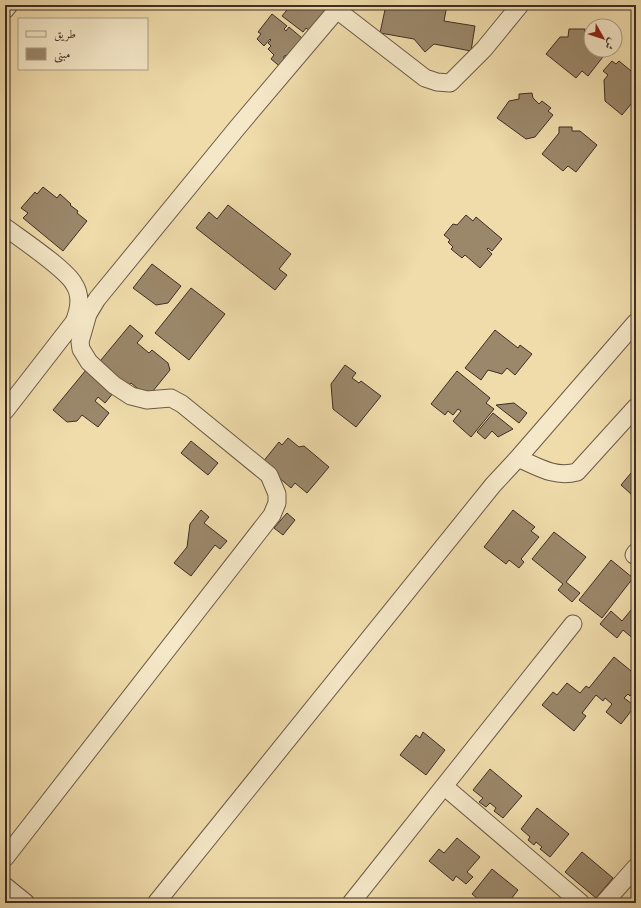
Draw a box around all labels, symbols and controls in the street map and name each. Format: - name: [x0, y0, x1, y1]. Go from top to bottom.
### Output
- legend: [18, 18, 148, 70]
- north arrow: [583, 18, 623, 58]
- text: طريق: [54, 26, 76, 42]
- text: ش: [602, 36, 620, 53]
- text: مبنى: [54, 46, 70, 63]

